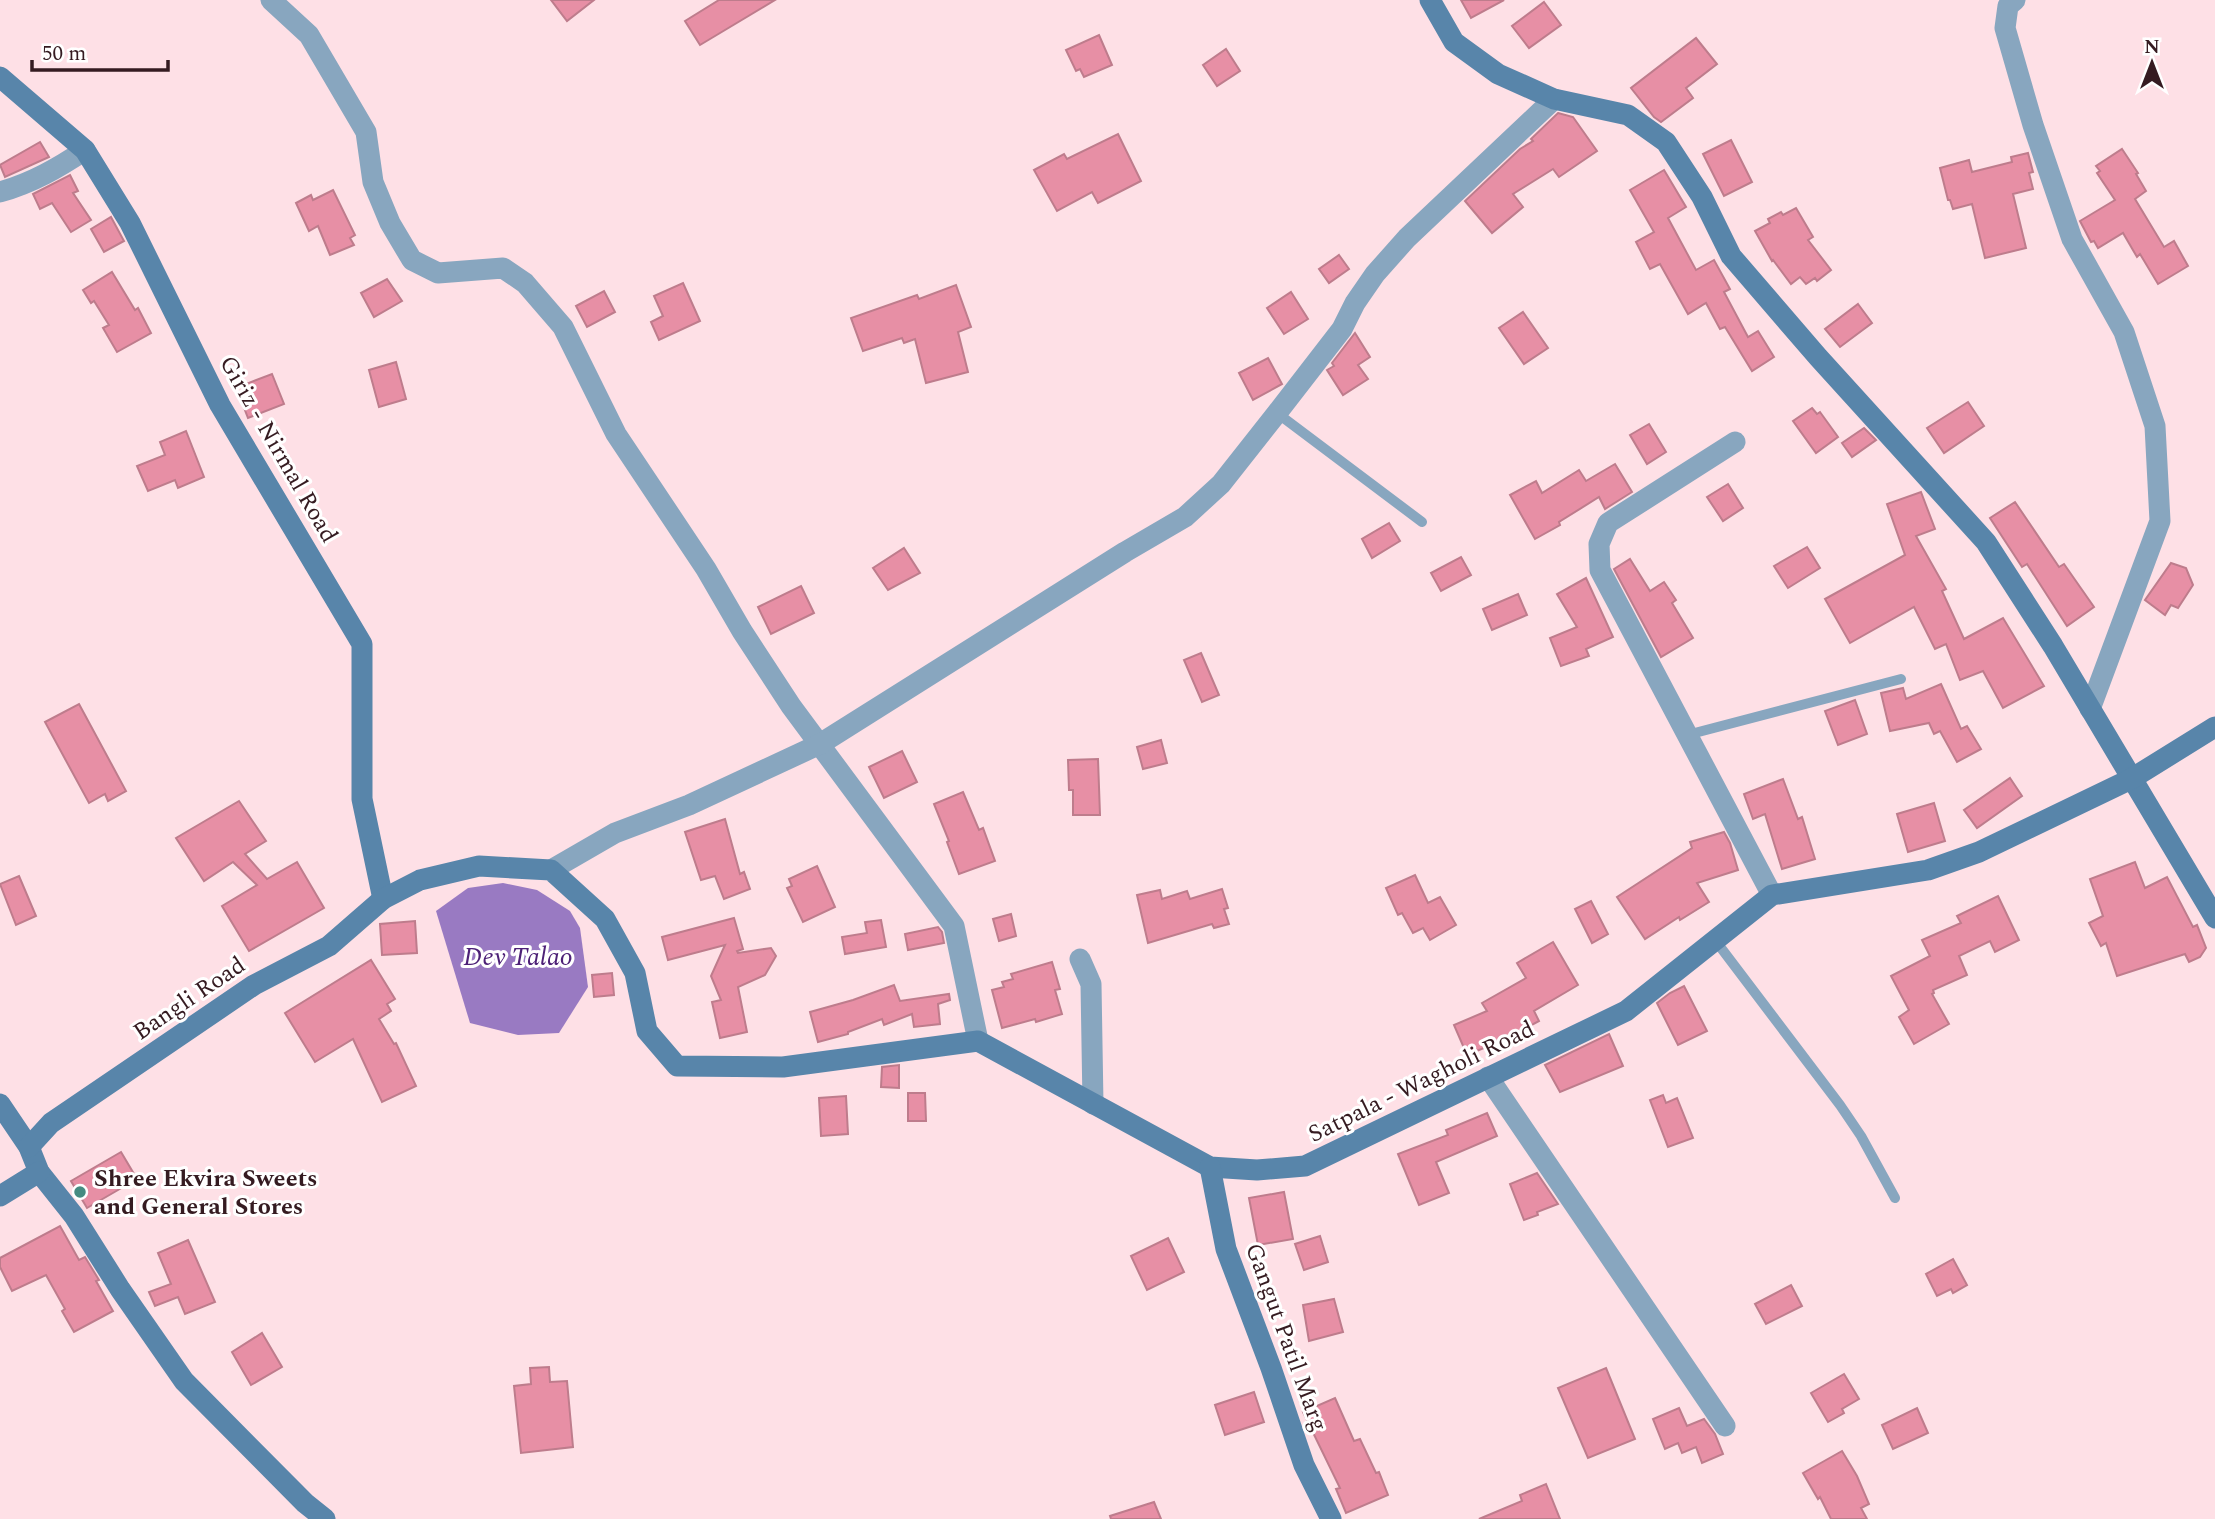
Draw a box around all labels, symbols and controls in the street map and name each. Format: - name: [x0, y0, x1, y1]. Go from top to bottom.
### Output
- scale bar: [32, 28, 168, 72]
- north arrow: [2117, 28, 2187, 98]
- text: N: [2144, 33, 2160, 62]
- text: 50 m: [42, 38, 86, 70]
- street label: Giriz - Nirmal Road: [210, 349, 346, 550]
- water label: Dev Talao: [463, 937, 573, 977]
- street label: Bangli Road: [126, 948, 253, 1050]
- street label: Satpala - Wagholi Road: [1302, 1011, 1541, 1152]
- place label: Shree Ekvira Sweets and General Stores: [94, 1161, 317, 1225]
- marker: Shree Ekvira Sweets and General Stores: [72, 1184, 88, 1200]
- street label: Gangut Patil Marg: [1235, 1238, 1337, 1437]

